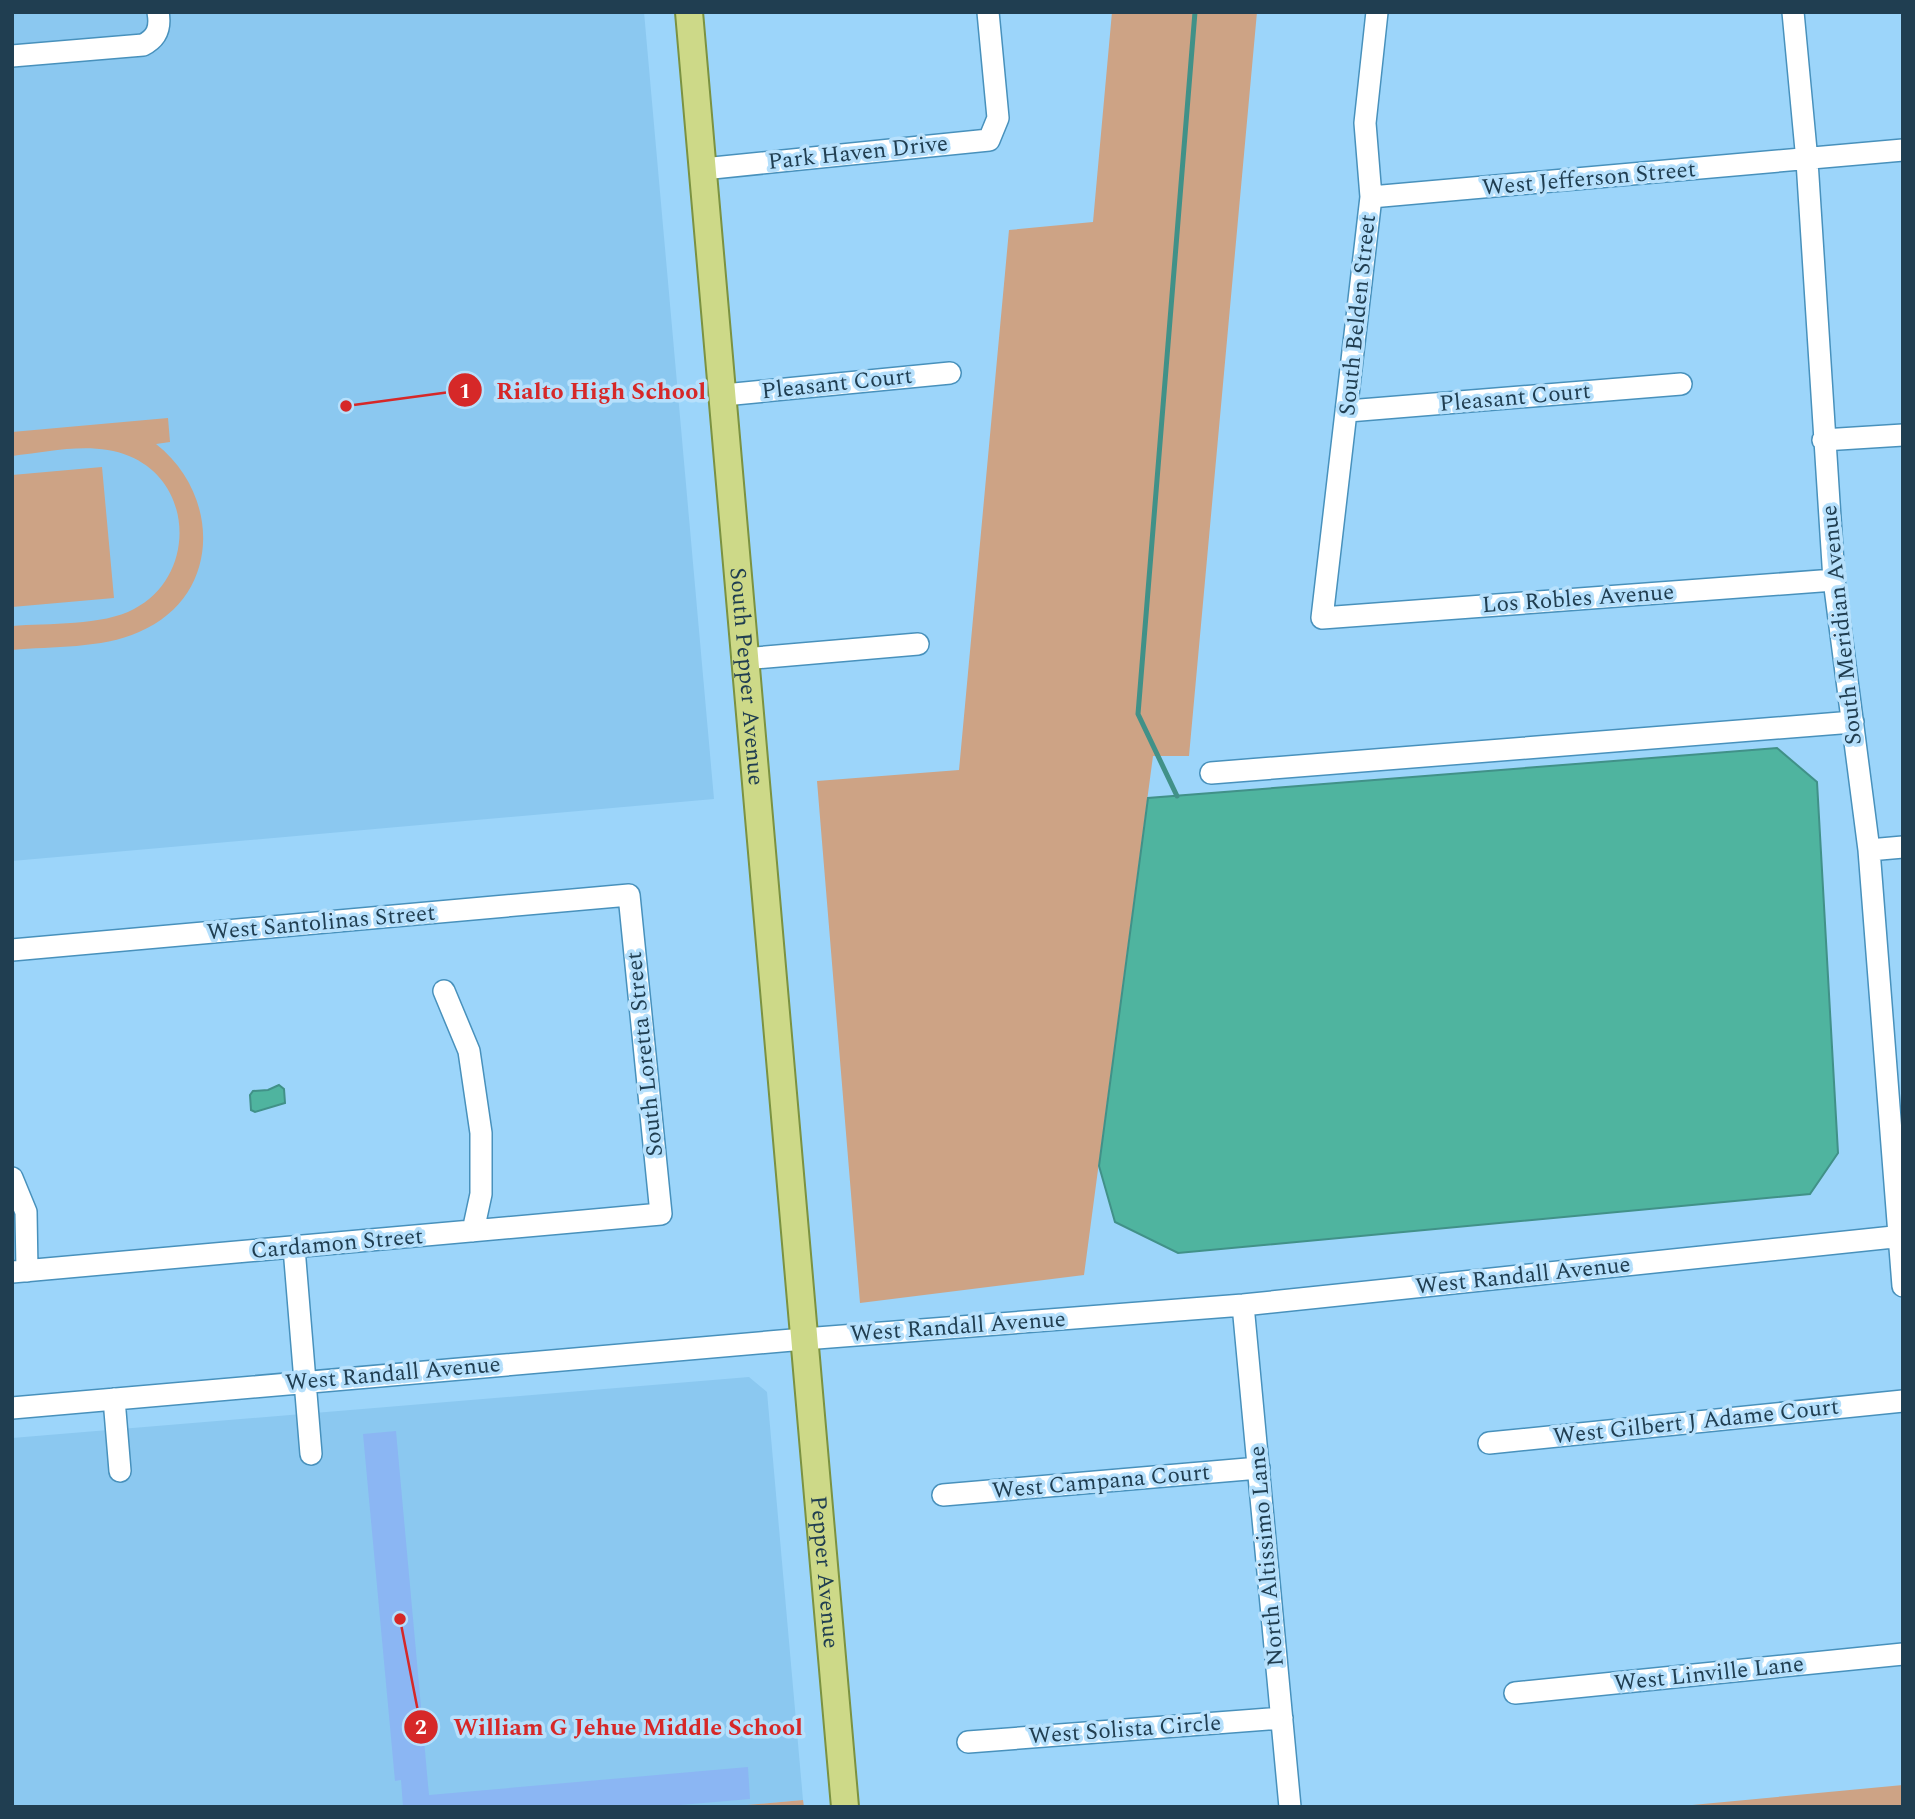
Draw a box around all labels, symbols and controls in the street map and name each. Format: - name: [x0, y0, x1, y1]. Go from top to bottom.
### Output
- street label: Park Haven Drive: [766, 126, 950, 180]
- street label: West Jefferson Street: [1481, 152, 1697, 206]
- street label: South Belden Street: [1330, 213, 1386, 417]
- street label: Pleasant Court: [760, 359, 914, 409]
- callout: Rialto High School: [447, 368, 721, 413]
- text: Rialto High School: [496, 374, 706, 410]
- street label: Pleasant Court: [1438, 374, 1592, 422]
- text: 1: [459, 376, 471, 408]
- street label: South Meridian Avenue: [1812, 503, 1872, 747]
- street label: South Pepper Avenue: [720, 566, 774, 787]
- street label: Los Robles Avenue: [1481, 575, 1675, 623]
- street label: West Santolinas Street: [205, 896, 437, 950]
- street label: South Loretta Street: [617, 950, 673, 1158]
- street label: Cardamon Street: [249, 1219, 425, 1269]
- street label: West Randall Avenue: [1414, 1247, 1632, 1305]
- street label: West Randall Avenue: [849, 1302, 1067, 1352]
- street label: West Randall Avenue: [284, 1347, 502, 1401]
- street label: West Gilbert J Adame Court: [1551, 1390, 1841, 1454]
- street label: North Altissimo Lane: [1240, 1444, 1294, 1668]
- street label: West Campana Court: [991, 1455, 1211, 1509]
- street label: Pepper Avenue: [801, 1494, 849, 1650]
- street label: West Linville Lane: [1612, 1647, 1806, 1701]
- callout: William G Jehue Middle School: [404, 1704, 816, 1749]
- street label: West Solista Circle: [1028, 1706, 1222, 1754]
- text: William G Jehue Middle School: [453, 1710, 803, 1746]
- text: 2: [415, 1712, 427, 1744]

